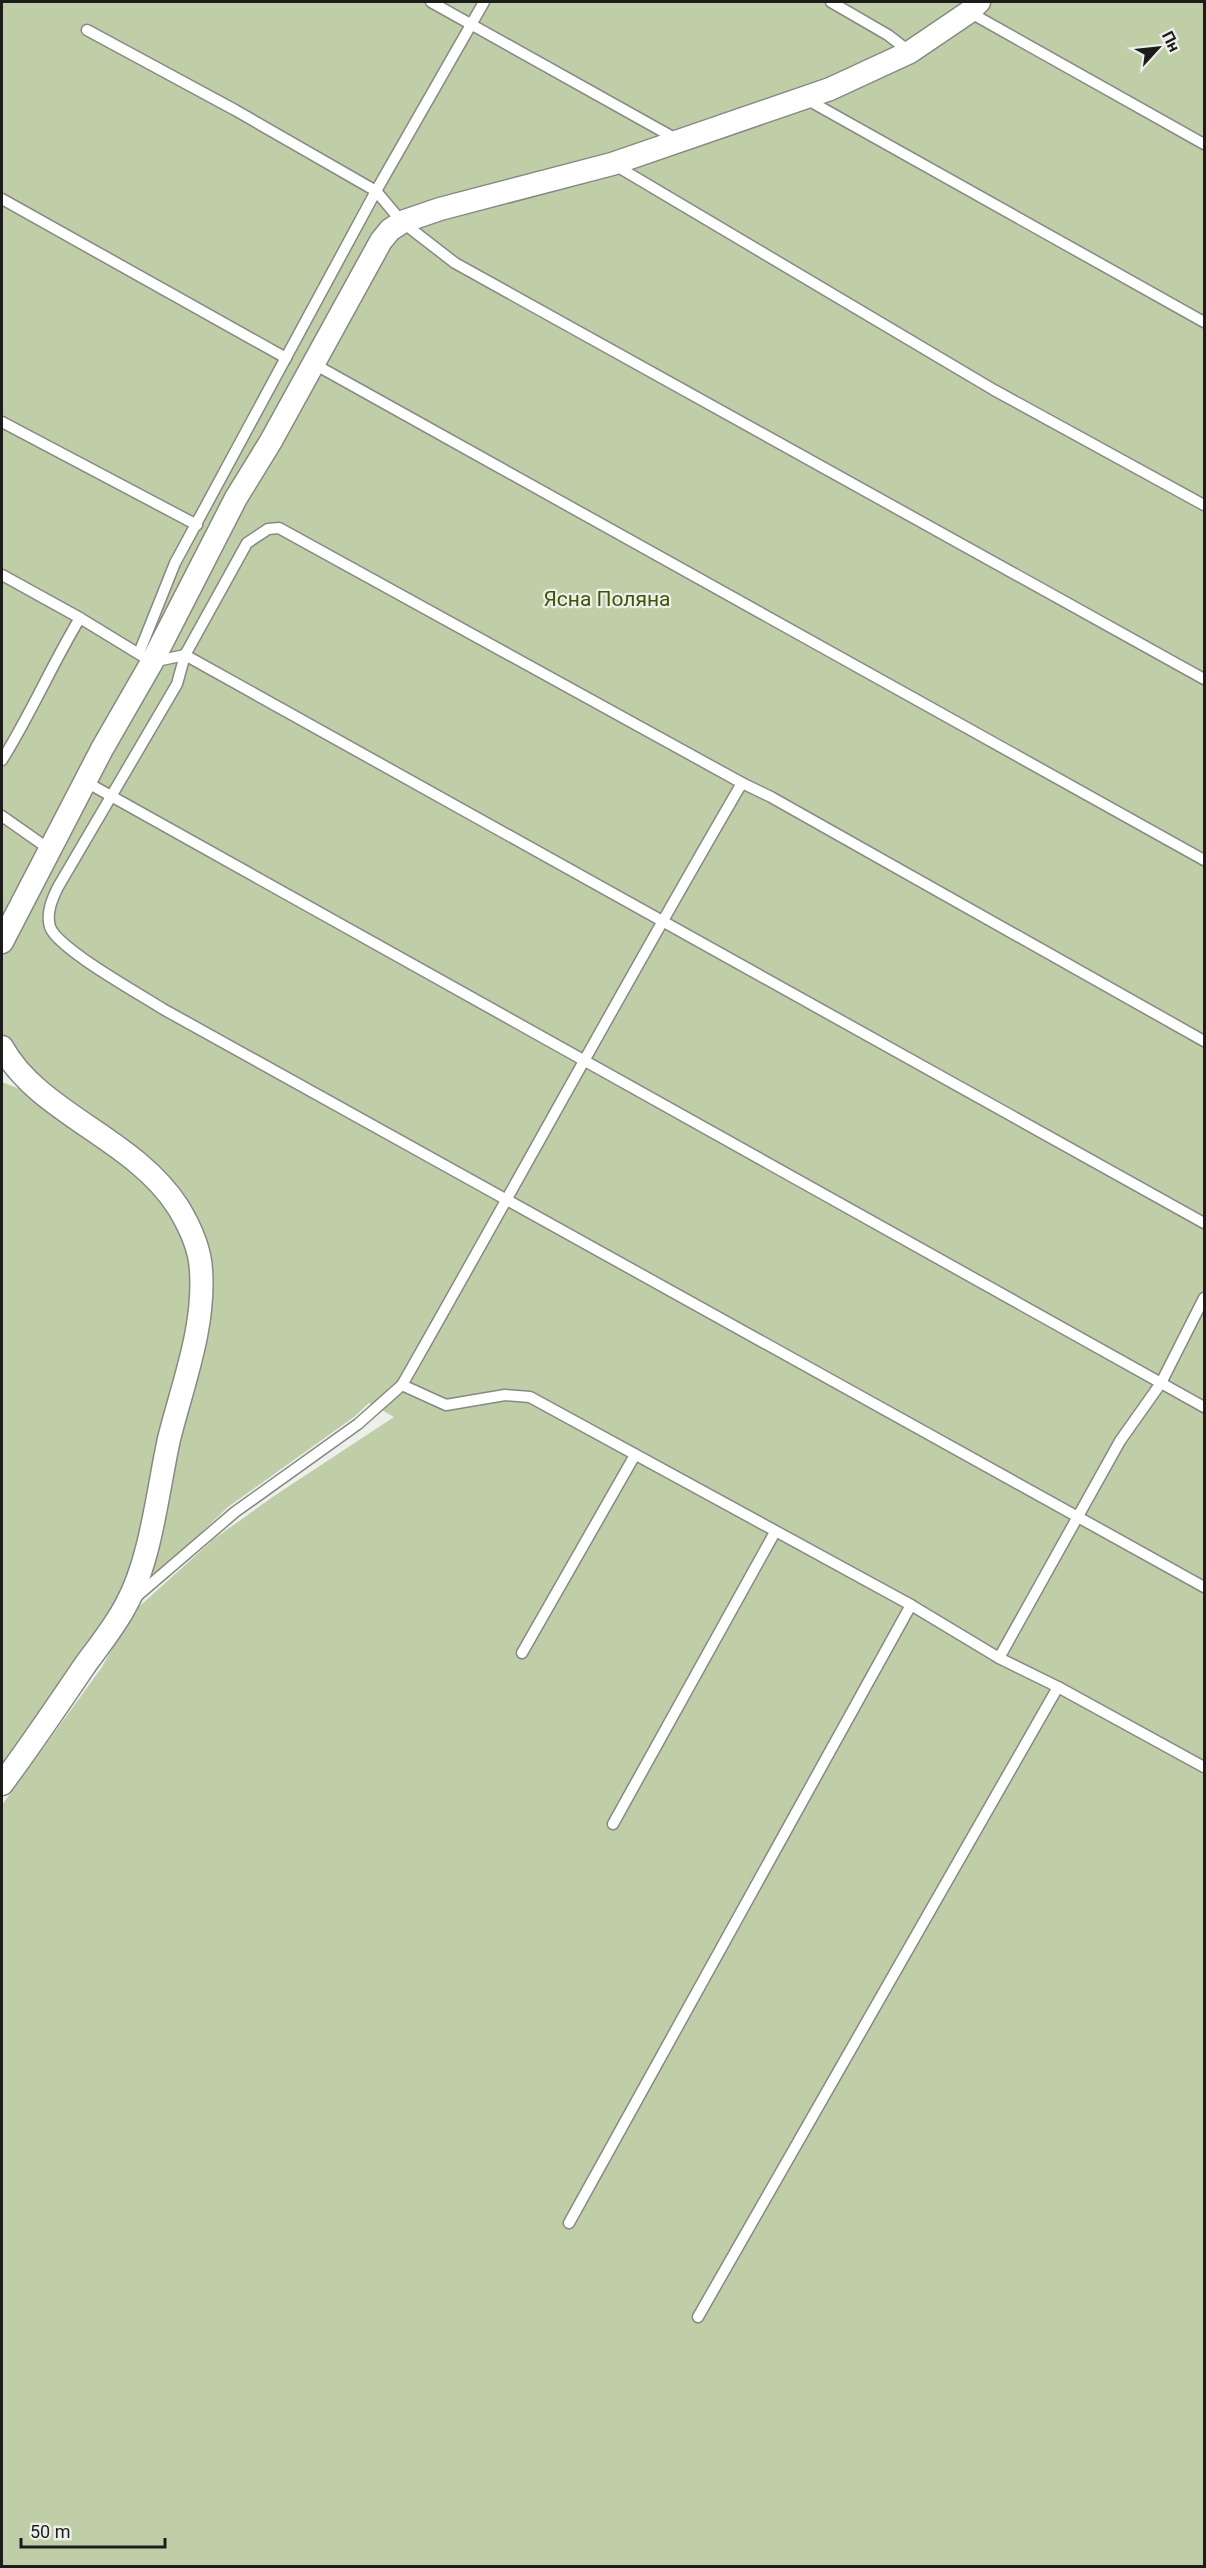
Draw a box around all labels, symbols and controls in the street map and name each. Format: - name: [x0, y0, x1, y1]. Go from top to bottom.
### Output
- north arrow: [1128, 18, 1188, 78]
- text: Пн: [1158, 28, 1184, 55]
- park label: Ясна Поляна: [543, 587, 671, 611]
- scale bar: [21, 2511, 165, 2549]
- text: 50 m: [30, 2521, 70, 2542]

